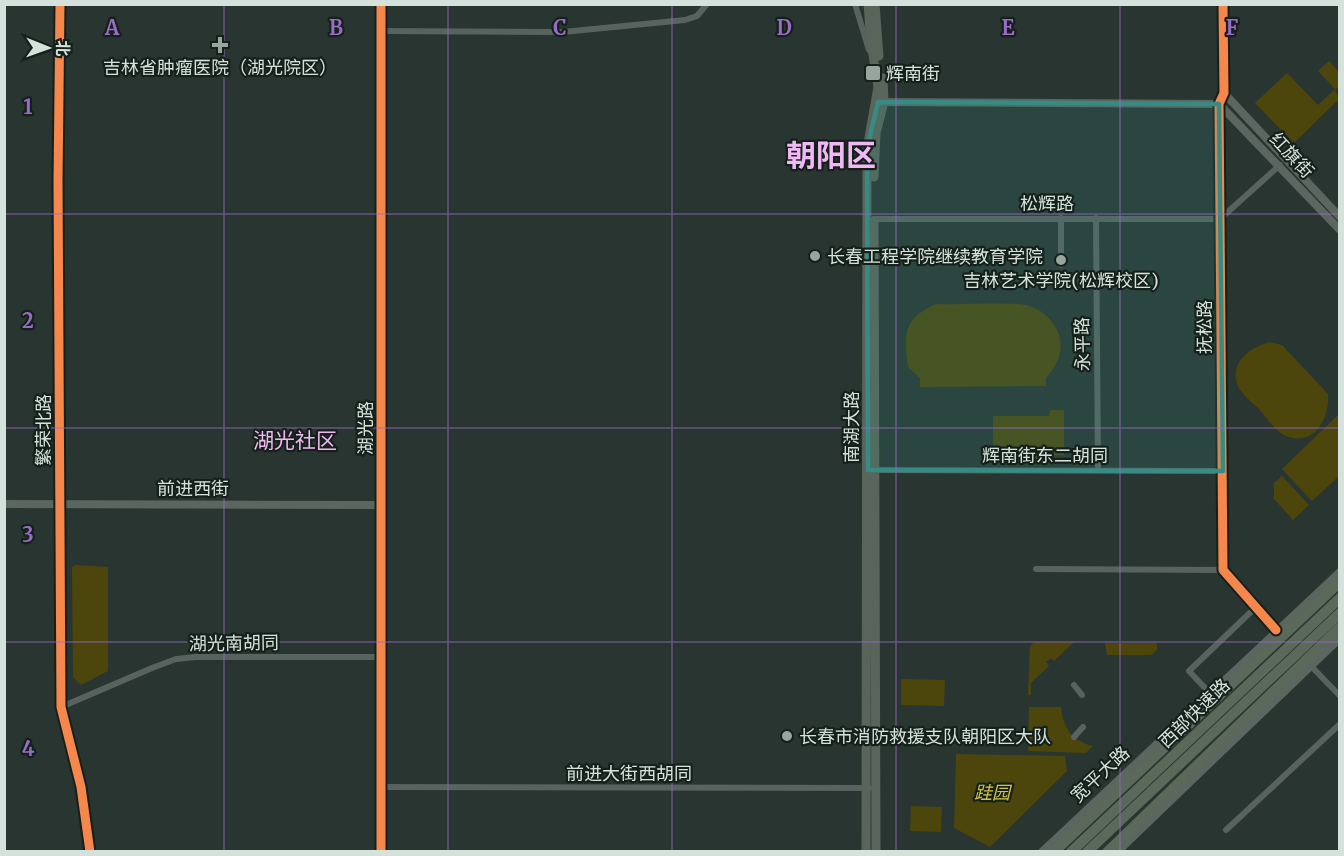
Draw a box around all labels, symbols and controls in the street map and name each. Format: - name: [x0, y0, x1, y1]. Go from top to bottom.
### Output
- text: A: [104, 15, 120, 40]
- text: B: [329, 15, 343, 40]
- text: C: [553, 15, 567, 40]
- text: D: [776, 15, 792, 40]
- text: E: [1001, 15, 1015, 40]
- text: F: [1226, 15, 1239, 40]
- north arrow: [18, 18, 78, 78]
- marker: 吉林省肿瘤医院（湖光院区）: [211, 36, 229, 54]
- text: 北: [53, 40, 73, 56]
- place label: 吉林省肿瘤医院（湖光院区）: [103, 56, 337, 79]
- place label: 辉南街: [886, 62, 940, 85]
- marker: 辉南街: [864, 64, 882, 82]
- text: 1: [23, 94, 33, 119]
- street label: 红旗街: [1265, 127, 1319, 183]
- district label: 朝阳区: [786, 136, 876, 174]
- street label: 松辉路: [1020, 192, 1074, 215]
- place label: 长春工程学院继续教育学院: [827, 245, 1043, 268]
- marker: 长春工程学院继续教育学院: [808, 249, 822, 263]
- marker: 吉林艺术学院(松辉校区): [1054, 253, 1068, 267]
- place label: 吉林艺术学院(松辉校区): [963, 269, 1159, 292]
- street label: 抚松路: [1193, 300, 1216, 354]
- text: 2: [22, 308, 34, 333]
- street label: 永平路: [1070, 317, 1094, 371]
- street label: 南湖大路: [840, 391, 863, 463]
- street label: 繁荣北路: [32, 394, 55, 466]
- street label: 湖光路: [354, 401, 377, 455]
- district label: 湖光社区: [253, 427, 337, 454]
- street label: 辉南街东二胡同: [982, 444, 1108, 467]
- street label: 前进西街: [157, 477, 229, 500]
- text: 3: [22, 522, 34, 547]
- street label: 湖光南胡同: [189, 631, 279, 655]
- street label: 西部快速路: [1154, 673, 1234, 753]
- place label: 长春市消防救援支队朝阳区大队: [799, 725, 1051, 748]
- marker: 长春市消防救援支队朝阳区大队: [780, 729, 794, 743]
- text: 4: [22, 736, 35, 761]
- street label: 宽平大路: [1066, 741, 1134, 807]
- street label: 前进大街西胡同: [566, 762, 692, 785]
- park label: 跬园: [974, 781, 1013, 804]

